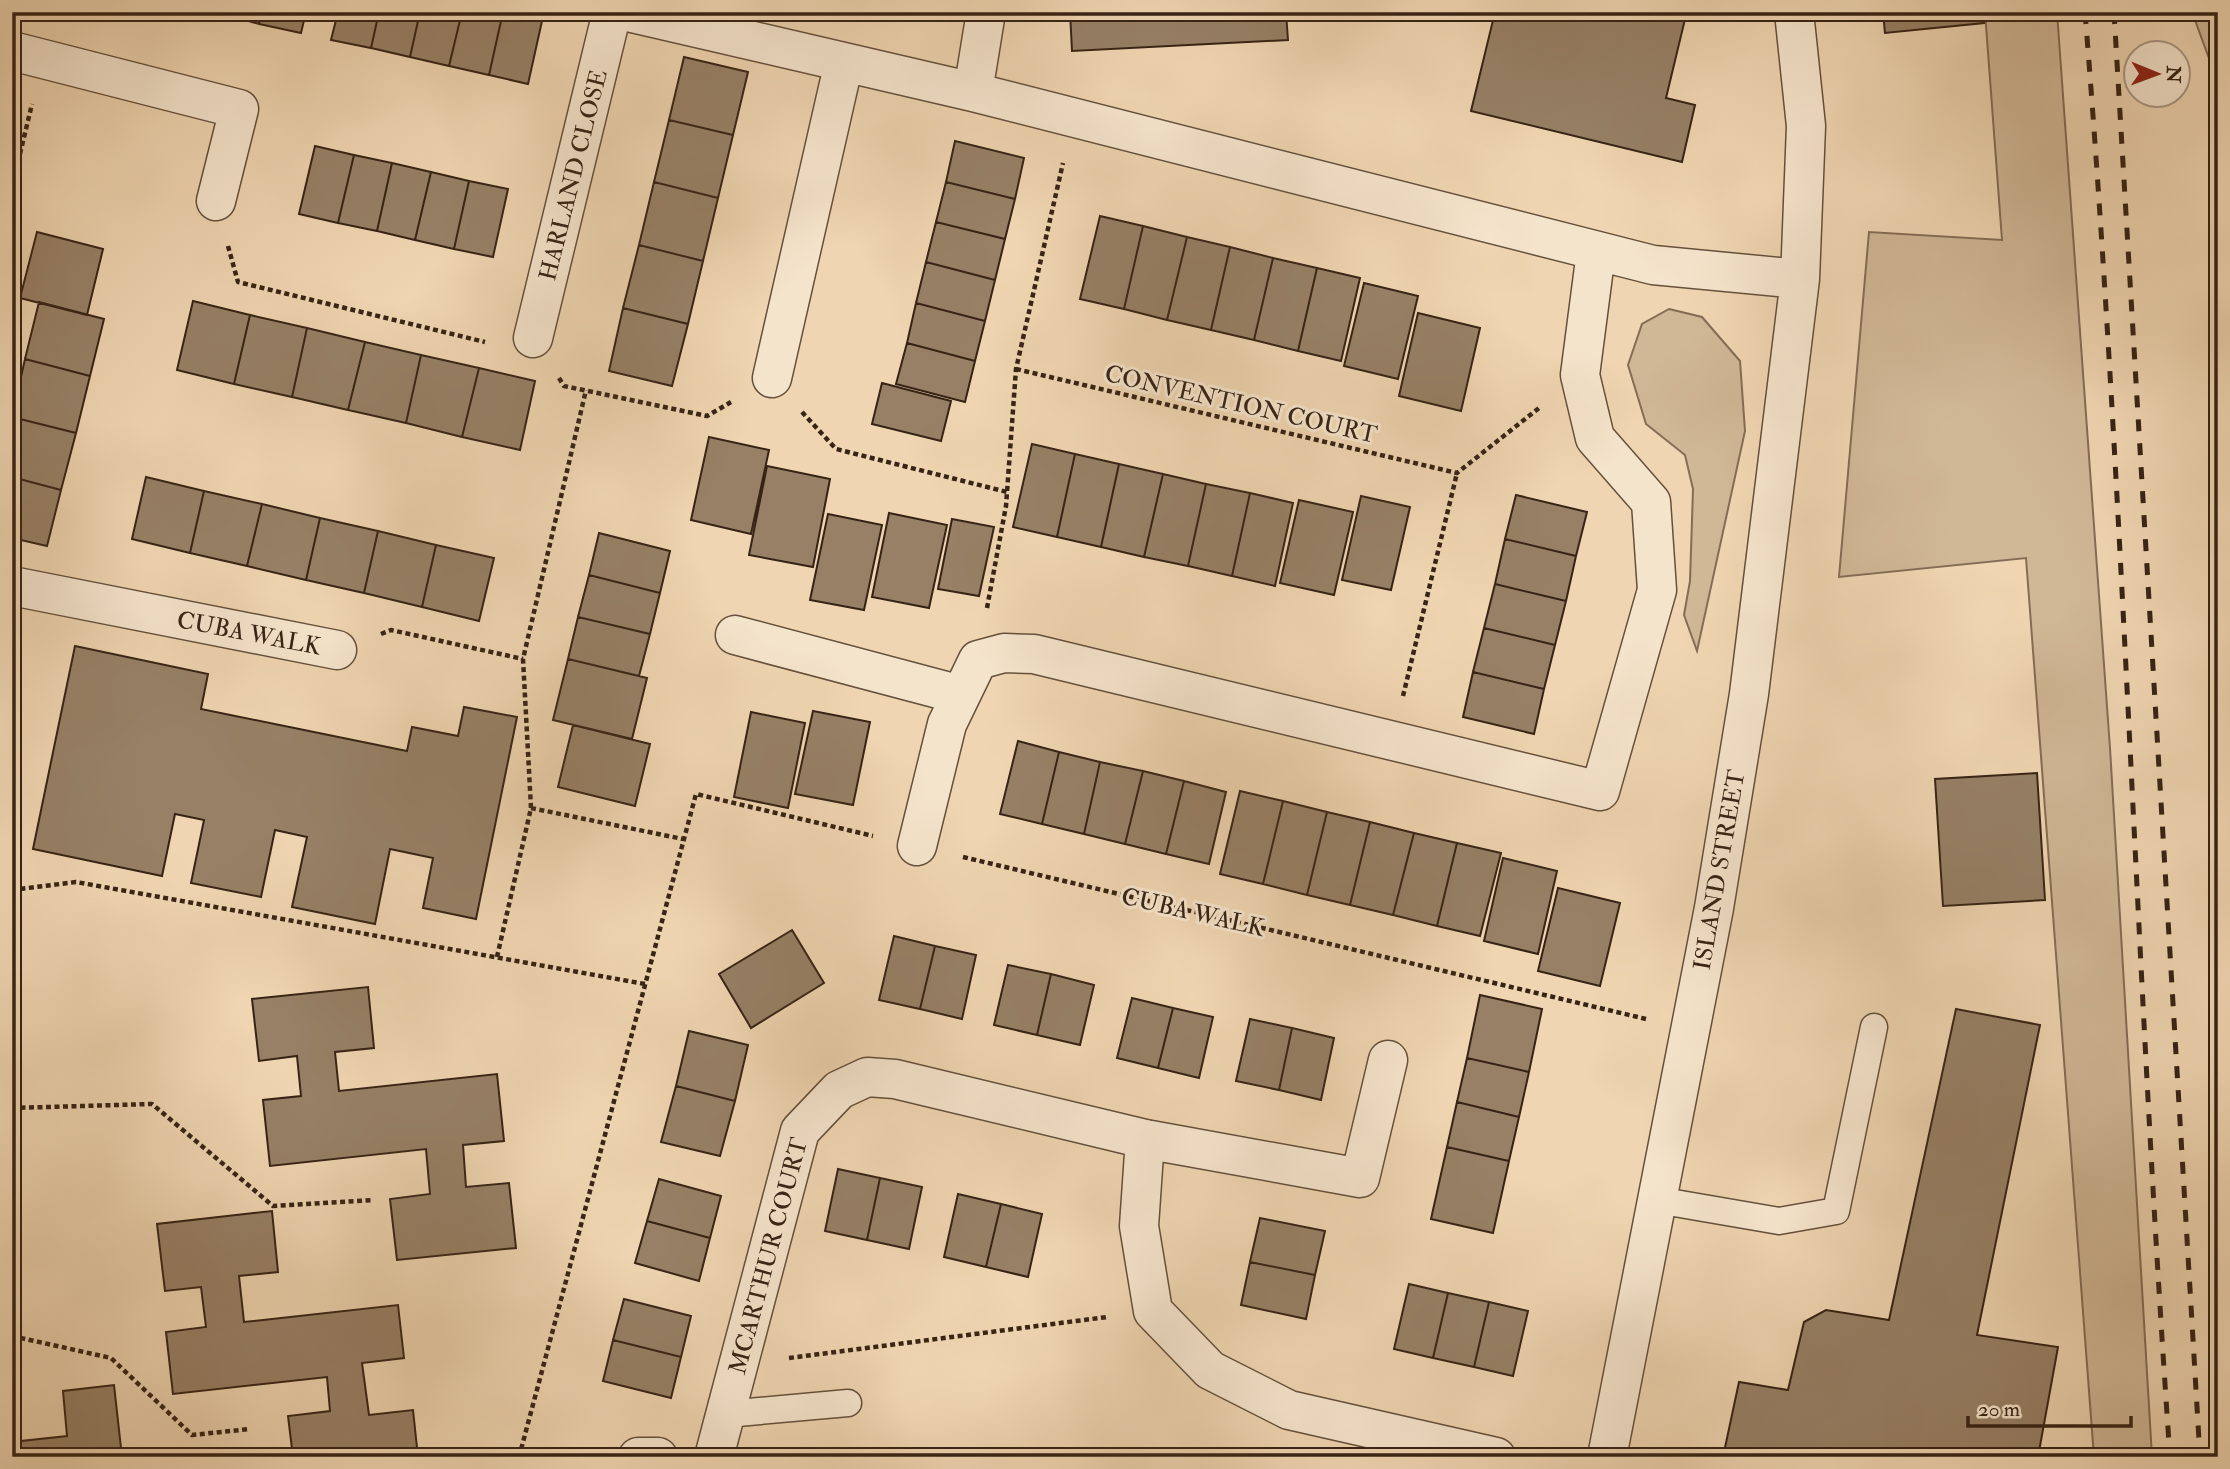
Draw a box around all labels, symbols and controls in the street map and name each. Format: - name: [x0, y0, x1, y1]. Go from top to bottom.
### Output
- north arrow: [2122, 38, 2192, 108]
- text: N: [2161, 65, 2185, 84]
- street label: HARLAND CLOSE: [532, 66, 615, 284]
- street label: CONVENTION COURT: [1102, 358, 1380, 451]
- street label: CUBA WALK: [174, 604, 324, 663]
- street label: ISLAND STREET: [1687, 767, 1752, 973]
- street label: CUBA WALK: [1118, 881, 1268, 944]
- street label: MCARTHUR COURT: [722, 1134, 815, 1378]
- scale bar: [1968, 1385, 2130, 1429]
- text: 20 m: [1978, 1396, 2020, 1423]

